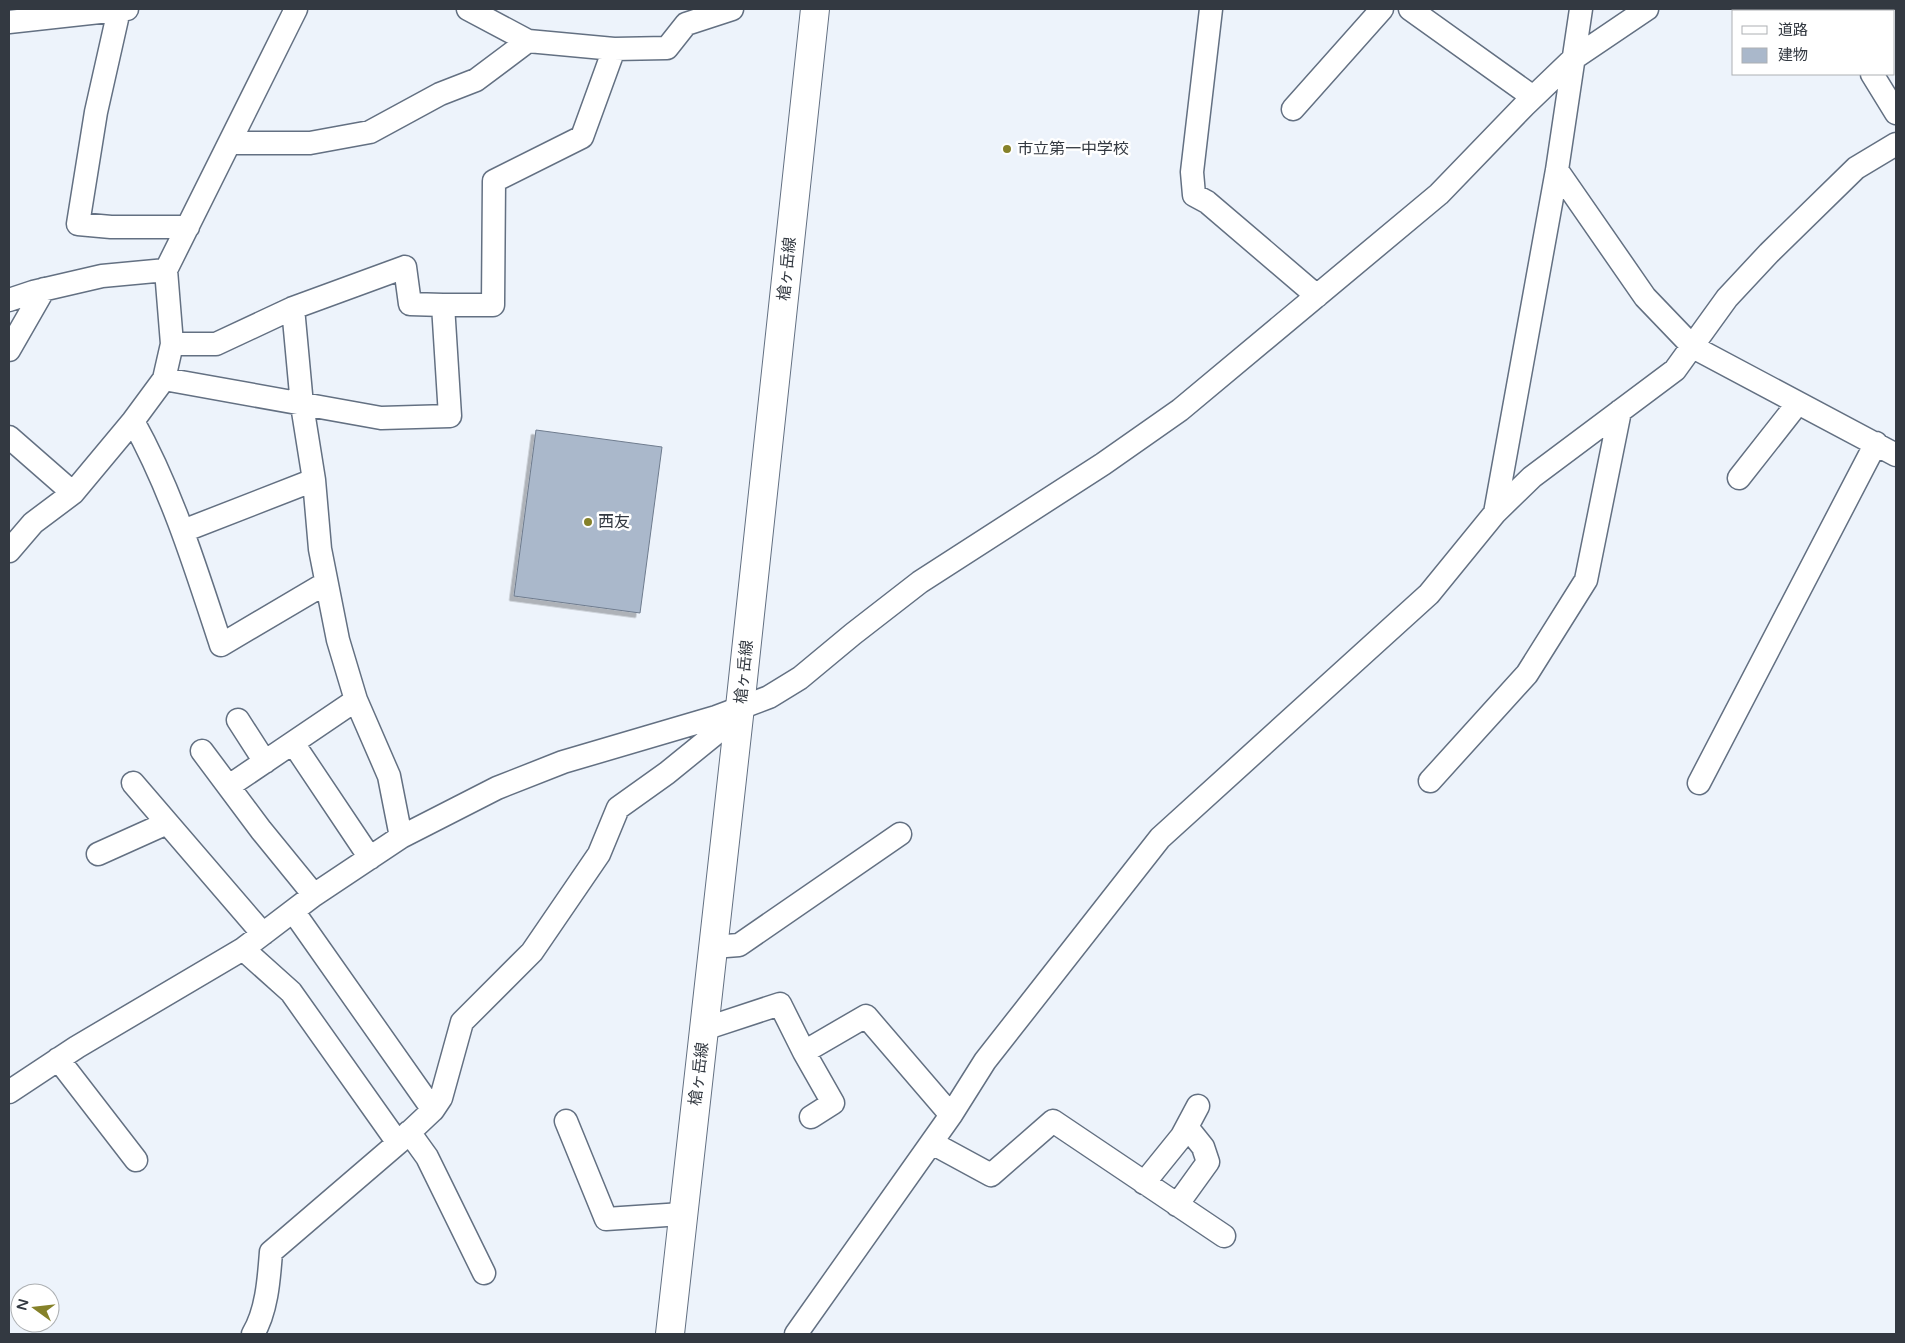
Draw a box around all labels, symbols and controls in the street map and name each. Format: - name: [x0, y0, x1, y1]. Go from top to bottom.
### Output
- legend: [1732, 10, 1895, 75]
- text: 道路: [1778, 21, 1808, 39]
- text: 建物: [1778, 46, 1808, 64]
- place label: 市立第一中学校: [1017, 139, 1129, 159]
- marker: 市立第一中学校: [1001, 143, 1013, 155]
- street label: 槍ヶ岳線: [774, 236, 800, 302]
- place label: 西友: [598, 512, 630, 532]
- marker: 西友: [582, 516, 594, 528]
- street label: 槍ヶ岳線: [731, 639, 757, 705]
- street label: 槍ヶ岳線: [685, 1041, 713, 1107]
- north arrow: [10, 1283, 60, 1333]
- text: N: [13, 1297, 33, 1312]

